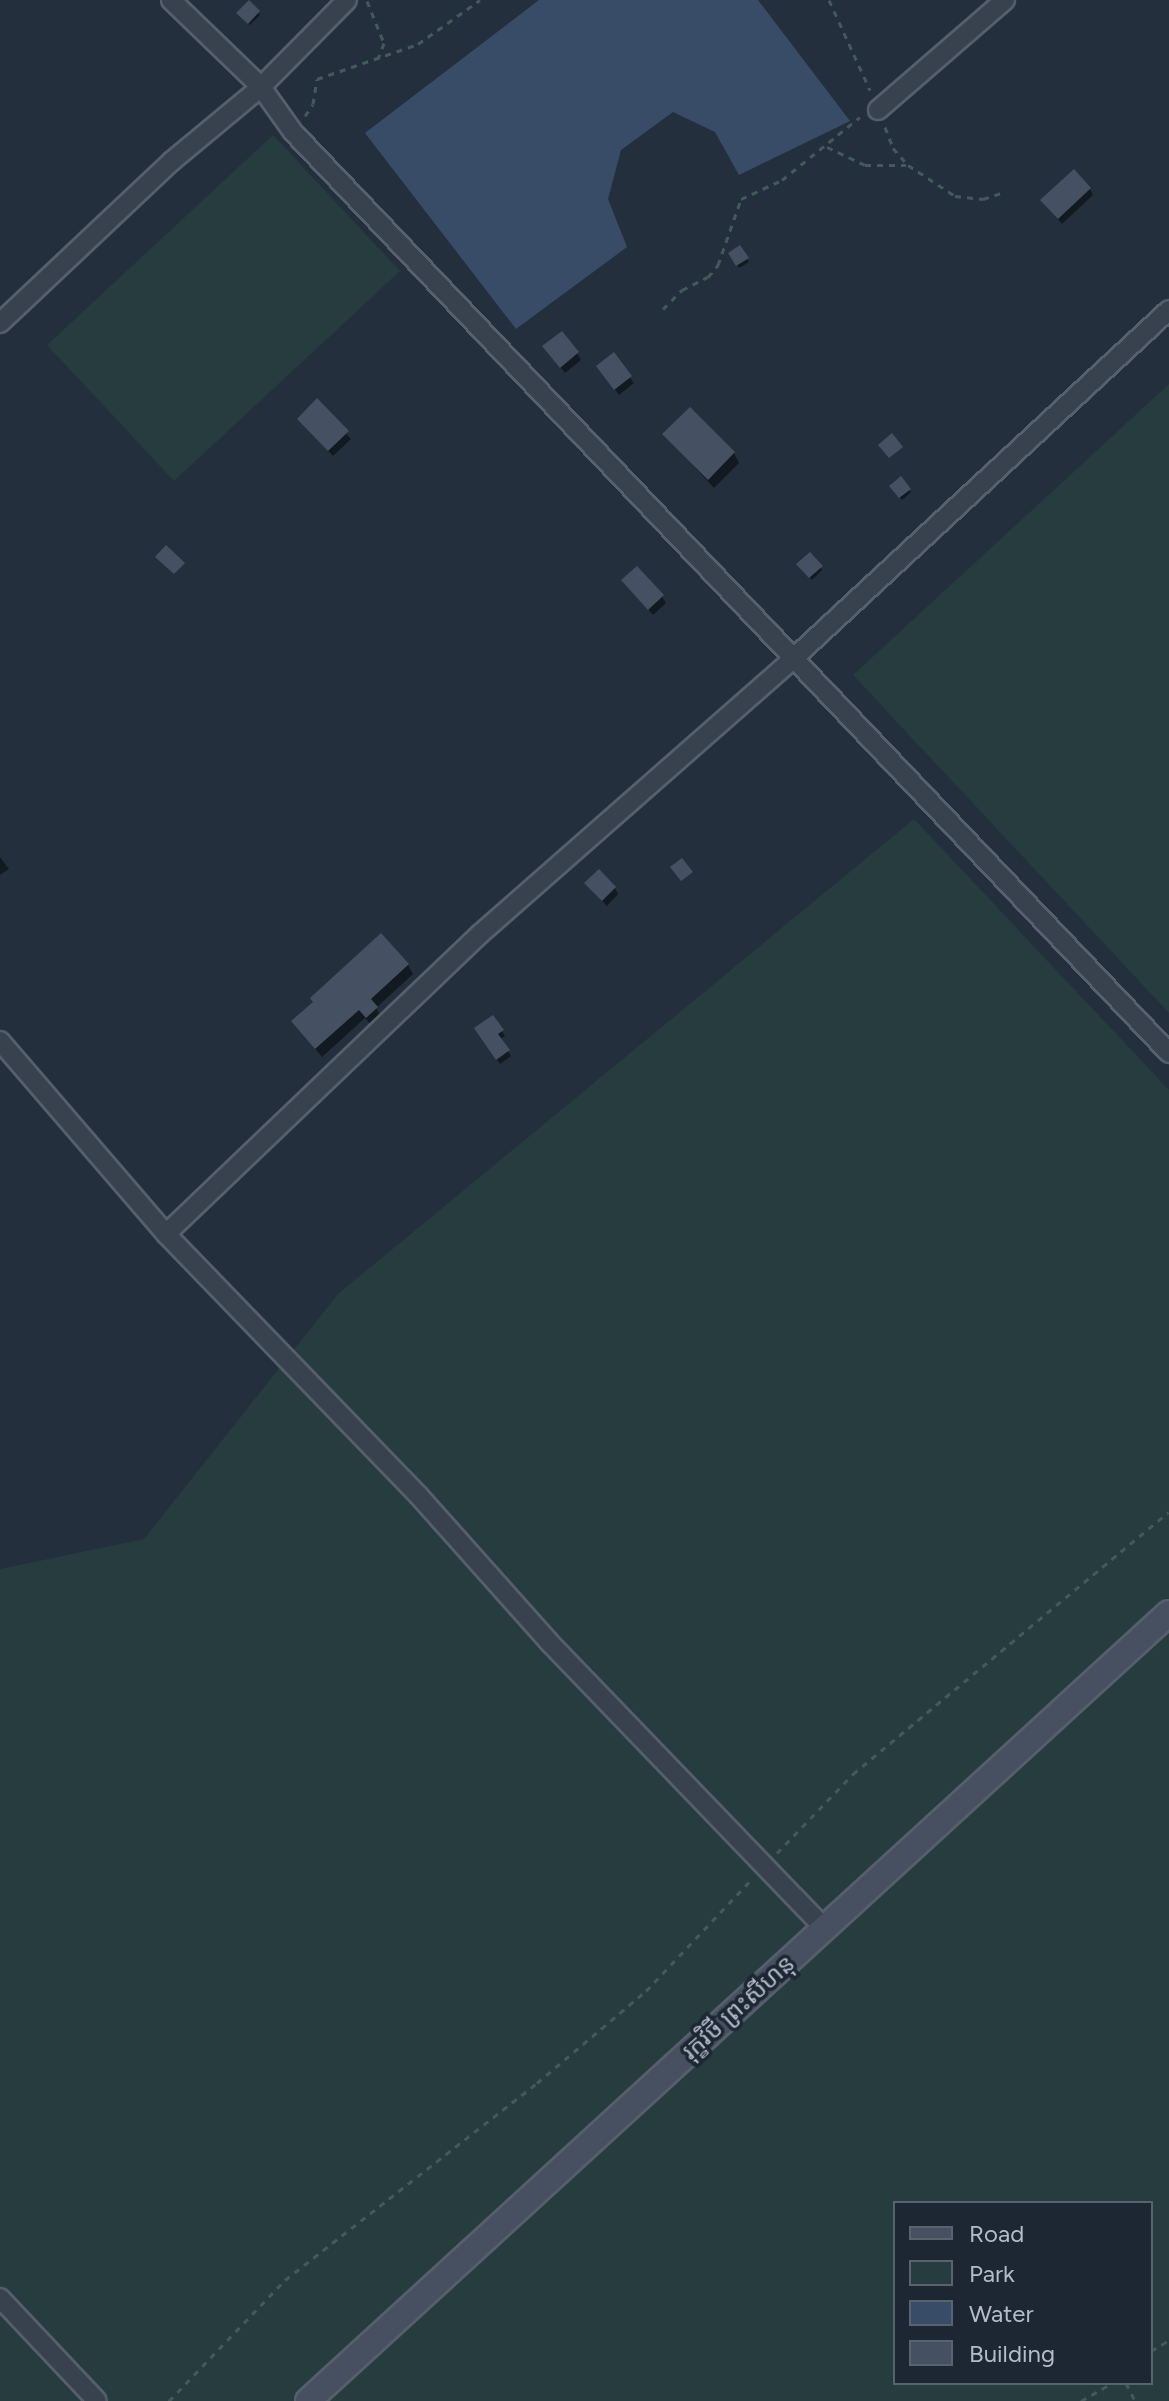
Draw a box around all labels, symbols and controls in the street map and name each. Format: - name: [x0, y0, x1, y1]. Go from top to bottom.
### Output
- street label: រុក្ខវិថី ព្រះសីហនុ: [675, 1949, 801, 2065]
- legend: [893, 2201, 1153, 2385]
- text: Road: [969, 2219, 1024, 2248]
- text: Park: [969, 2259, 1015, 2288]
- text: Water: [969, 2299, 1034, 2328]
- text: Building: [969, 2339, 1055, 2368]

